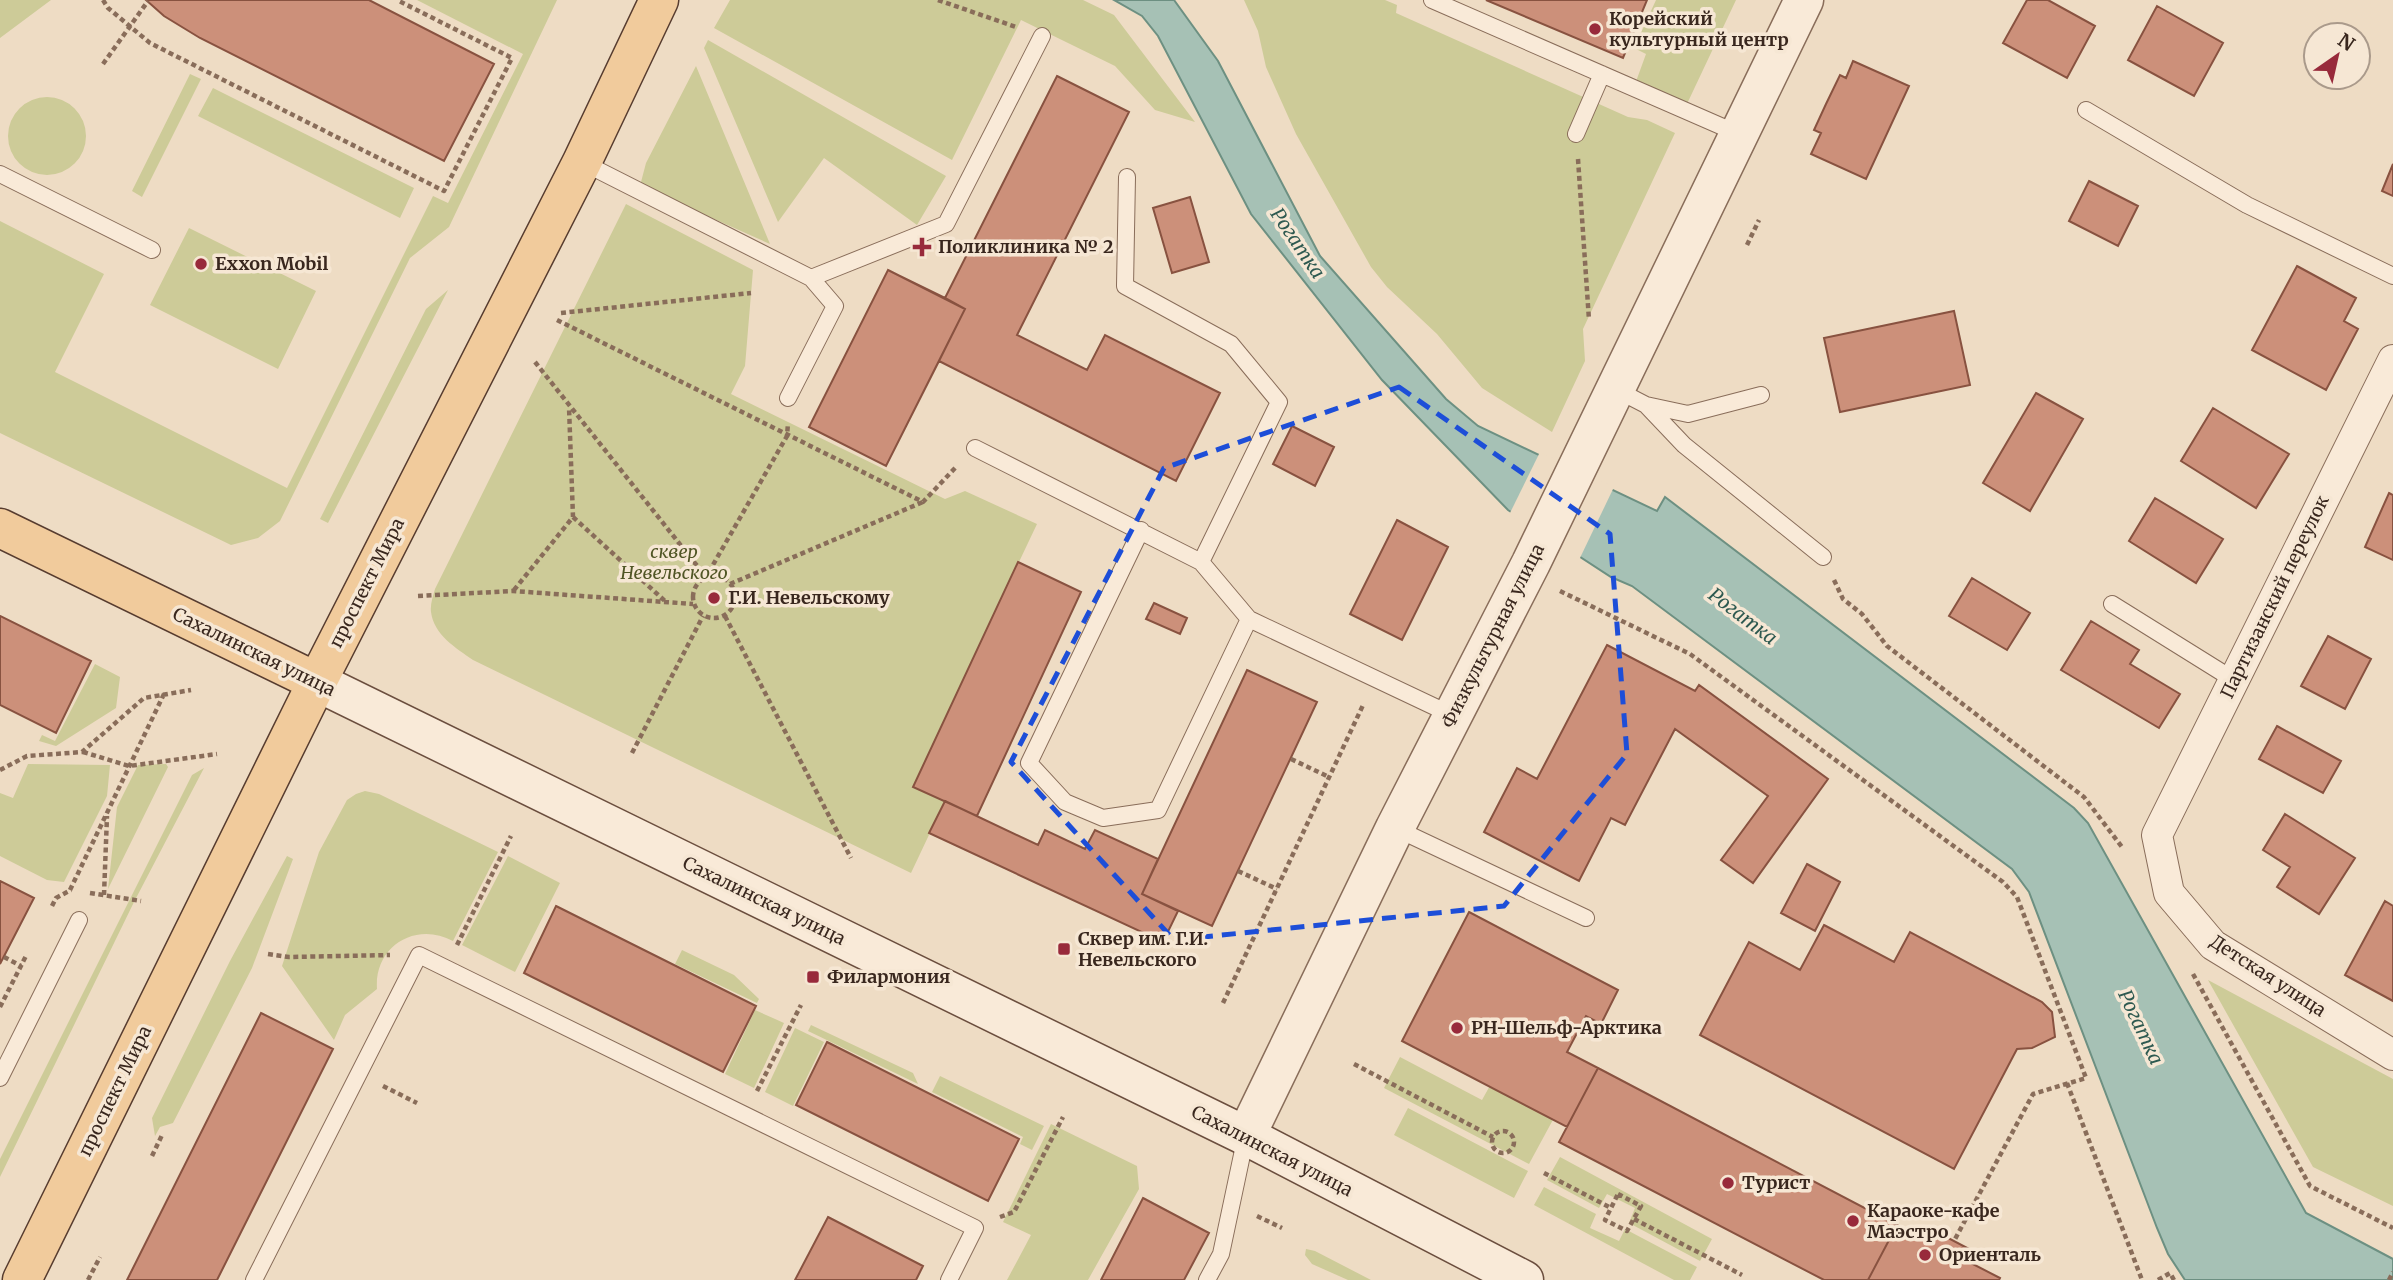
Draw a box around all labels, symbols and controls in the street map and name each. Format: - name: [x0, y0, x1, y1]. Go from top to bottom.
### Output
- place label: Корейский культурный центр: [1609, 7, 1789, 51]
- marker: Корейский культурный центр: [1587, 21, 1603, 37]
- north arrow: [2302, 21, 2372, 91]
- text: N: [2334, 28, 2359, 56]
- water label: Рогатка: [1266, 203, 1330, 283]
- place label: Поликлиника № 2: [938, 235, 1114, 258]
- marker: Поликлиника № 2: [912, 237, 932, 257]
- place label: Exxon Mobil: [215, 252, 328, 275]
- marker: Exxon Mobil: [193, 256, 209, 272]
- street label: Партизанский переулок: [2215, 491, 2334, 702]
- street label: проспект Мира: [324, 514, 409, 651]
- park label: сквер Невельского: [620, 540, 728, 584]
- street label: Физкультурная улица: [1436, 540, 1549, 732]
- water label: Рогатка: [1704, 582, 1782, 650]
- place label: Г.И. Невельскому: [728, 586, 890, 609]
- marker: Г.И. Невельскому: [706, 590, 722, 606]
- street label: Сахалинская улица: [169, 602, 340, 701]
- street label: Сахалинская улица: [679, 851, 850, 950]
- place label: Сквер им. Г.И. Невельского: [1078, 927, 1208, 971]
- street label: Детская улица: [2206, 930, 2331, 1022]
- marker: Сквер им. Г.И. Невельского: [1056, 941, 1072, 957]
- place label: Филармония: [827, 965, 950, 988]
- marker: Филармония: [805, 969, 821, 985]
- water label: Рогатка: [2113, 986, 2169, 1068]
- place label: РН-Шельф-Арктика: [1471, 1016, 1662, 1039]
- marker: РН-Шельф-Арктика: [1449, 1020, 1465, 1036]
- street label: проспект Мира: [73, 1021, 156, 1160]
- street label: Сахалинская улица: [1188, 1100, 1357, 1201]
- place label: Турист: [1742, 1171, 1810, 1194]
- marker: Турист: [1720, 1175, 1736, 1191]
- place label: Караоке-кафе Маэстро: [1867, 1199, 2000, 1243]
- marker: Караоке-кафе Маэстро: [1845, 1213, 1861, 1229]
- place label: Ориенталь: [1939, 1243, 2042, 1266]
- marker: Ориенталь: [1917, 1247, 1933, 1263]

